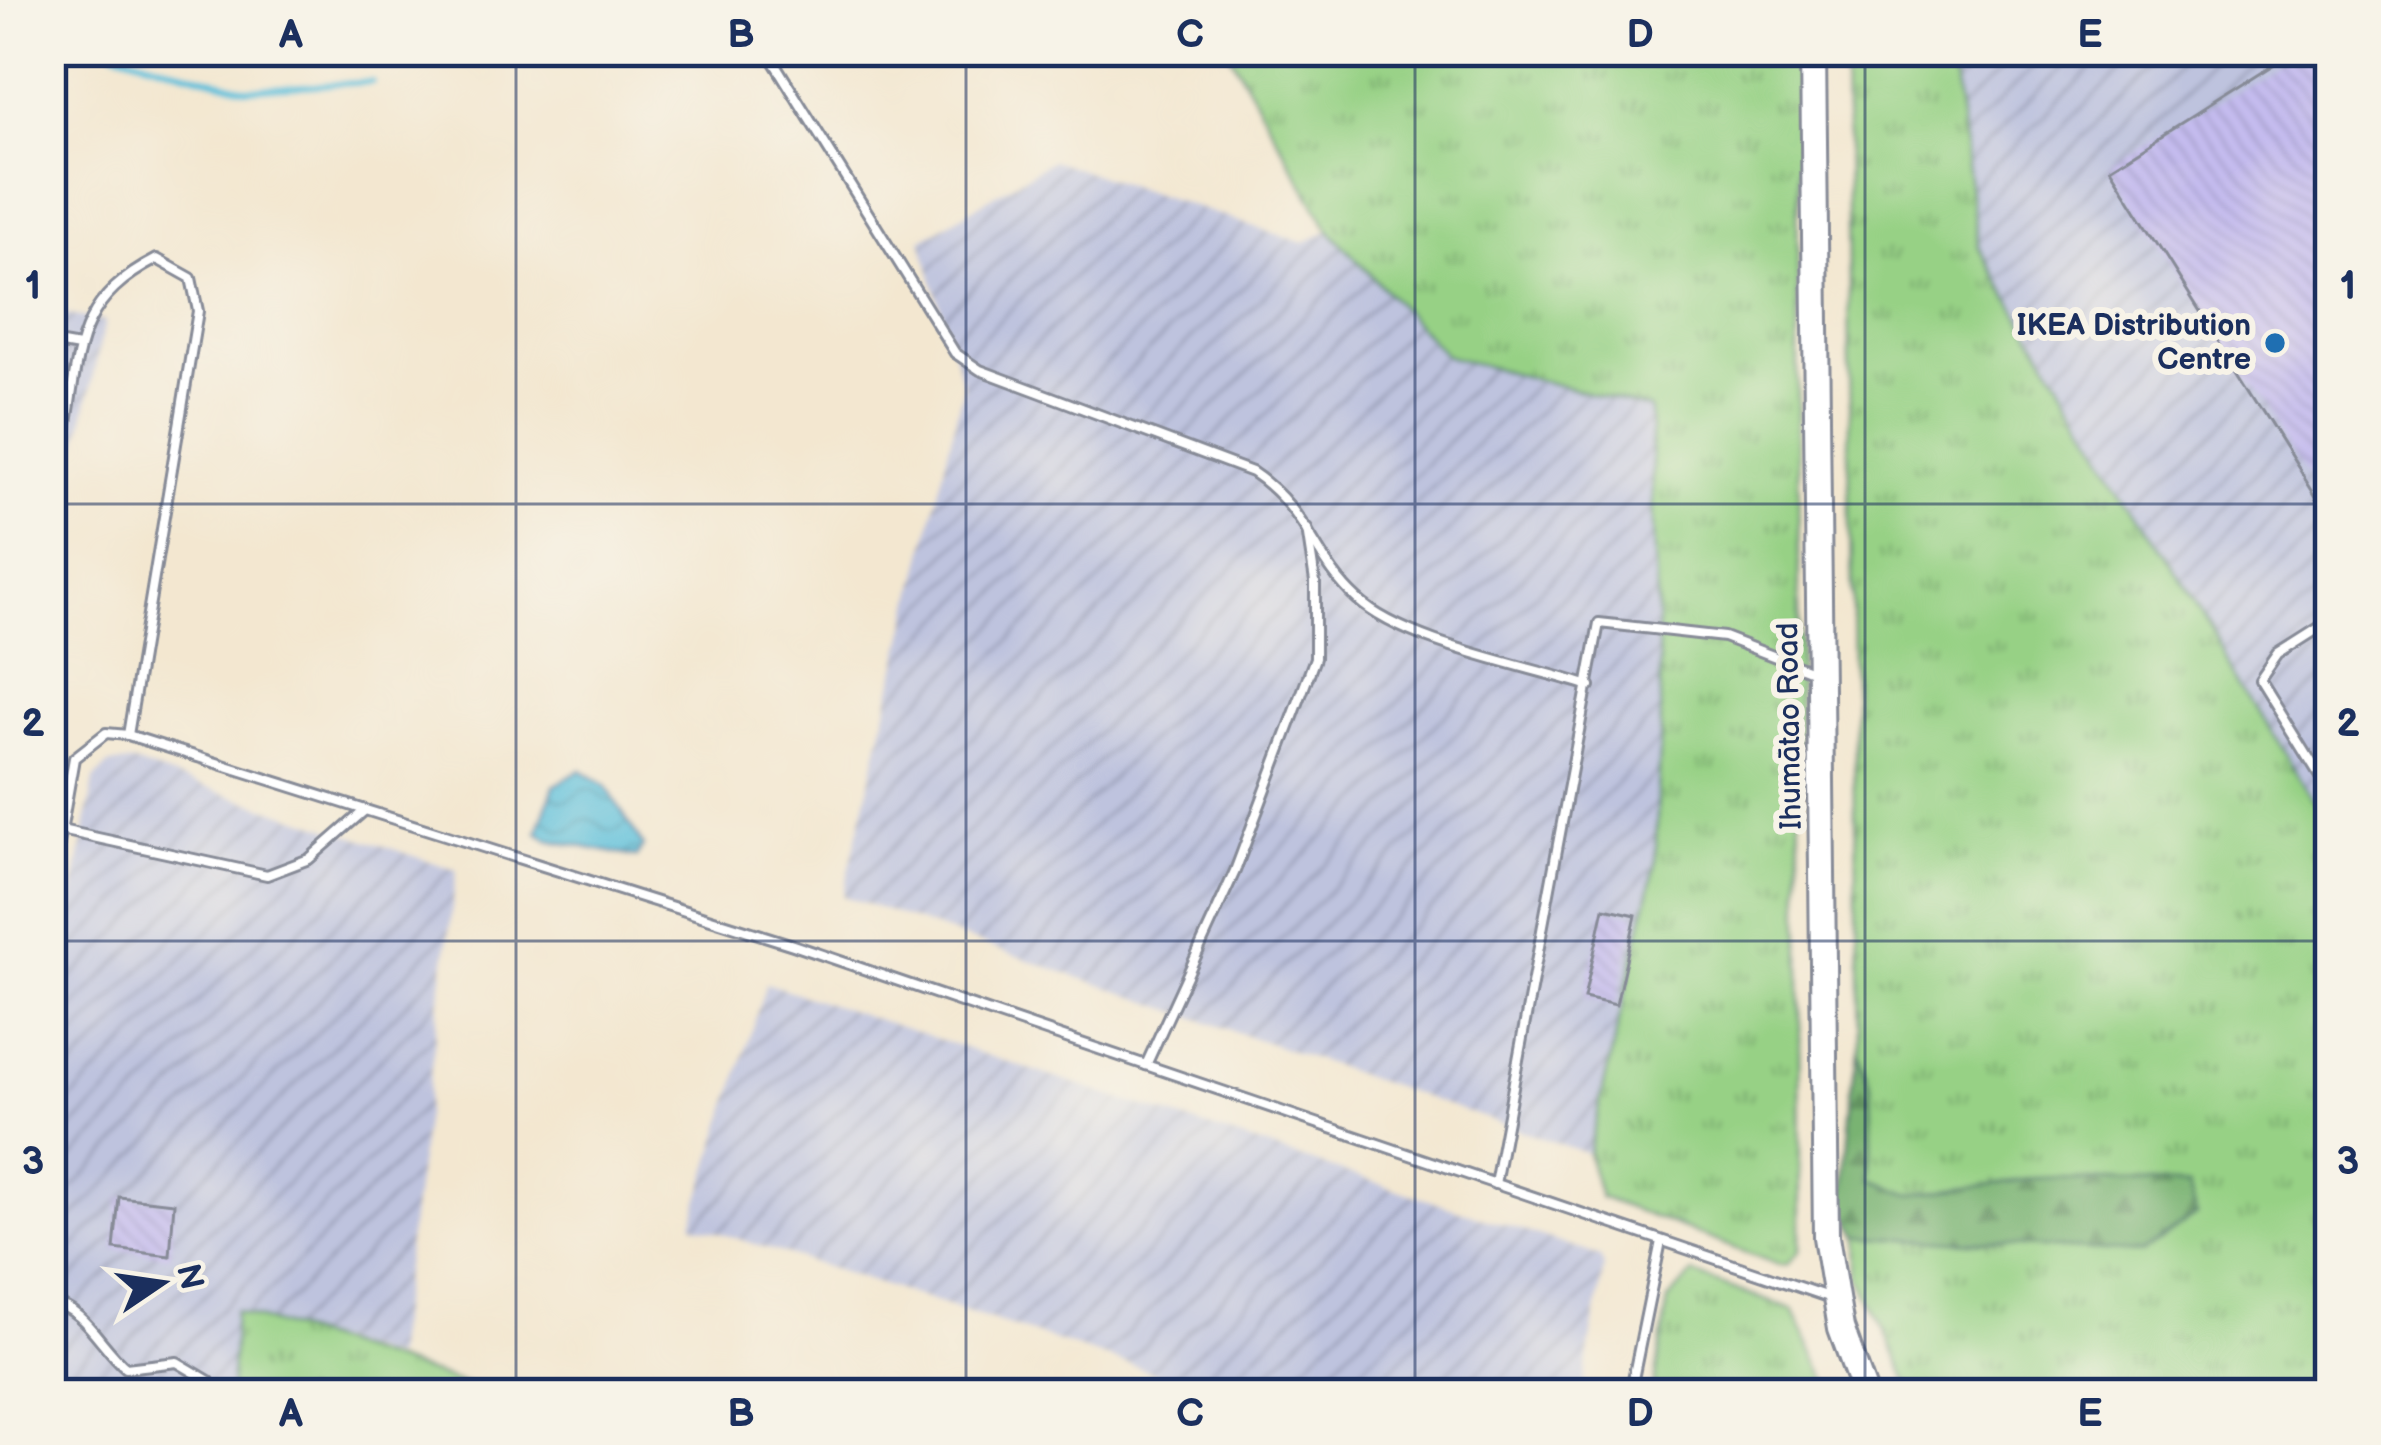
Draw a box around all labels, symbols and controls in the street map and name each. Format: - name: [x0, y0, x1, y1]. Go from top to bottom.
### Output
- text: A: [278, 12, 303, 59]
- text: B: [727, 12, 755, 59]
- text: C: [1176, 12, 1204, 59]
- text: D: [1626, 12, 1654, 59]
- text: E: [2077, 12, 2103, 59]
- text: 1: [25, 263, 41, 310]
- text: 1: [2340, 263, 2356, 310]
- place label: IKEA Distribution Centre: [2016, 308, 2251, 378]
- marker: IKEA Distribution Centre: [2262, 330, 2288, 356]
- street label: Ihumātao Road: [1770, 622, 1810, 830]
- text: 2: [21, 701, 45, 748]
- text: 2: [2336, 701, 2360, 748]
- text: 3: [22, 1139, 44, 1186]
- text: 3: [2337, 1139, 2359, 1186]
- north arrow: [102, 1223, 222, 1343]
- text: N: [167, 1260, 212, 1293]
- text: A: [278, 1391, 303, 1438]
- text: B: [727, 1391, 755, 1438]
- text: C: [1176, 1391, 1204, 1438]
- text: D: [1626, 1391, 1654, 1438]
- text: E: [2077, 1391, 2103, 1438]

